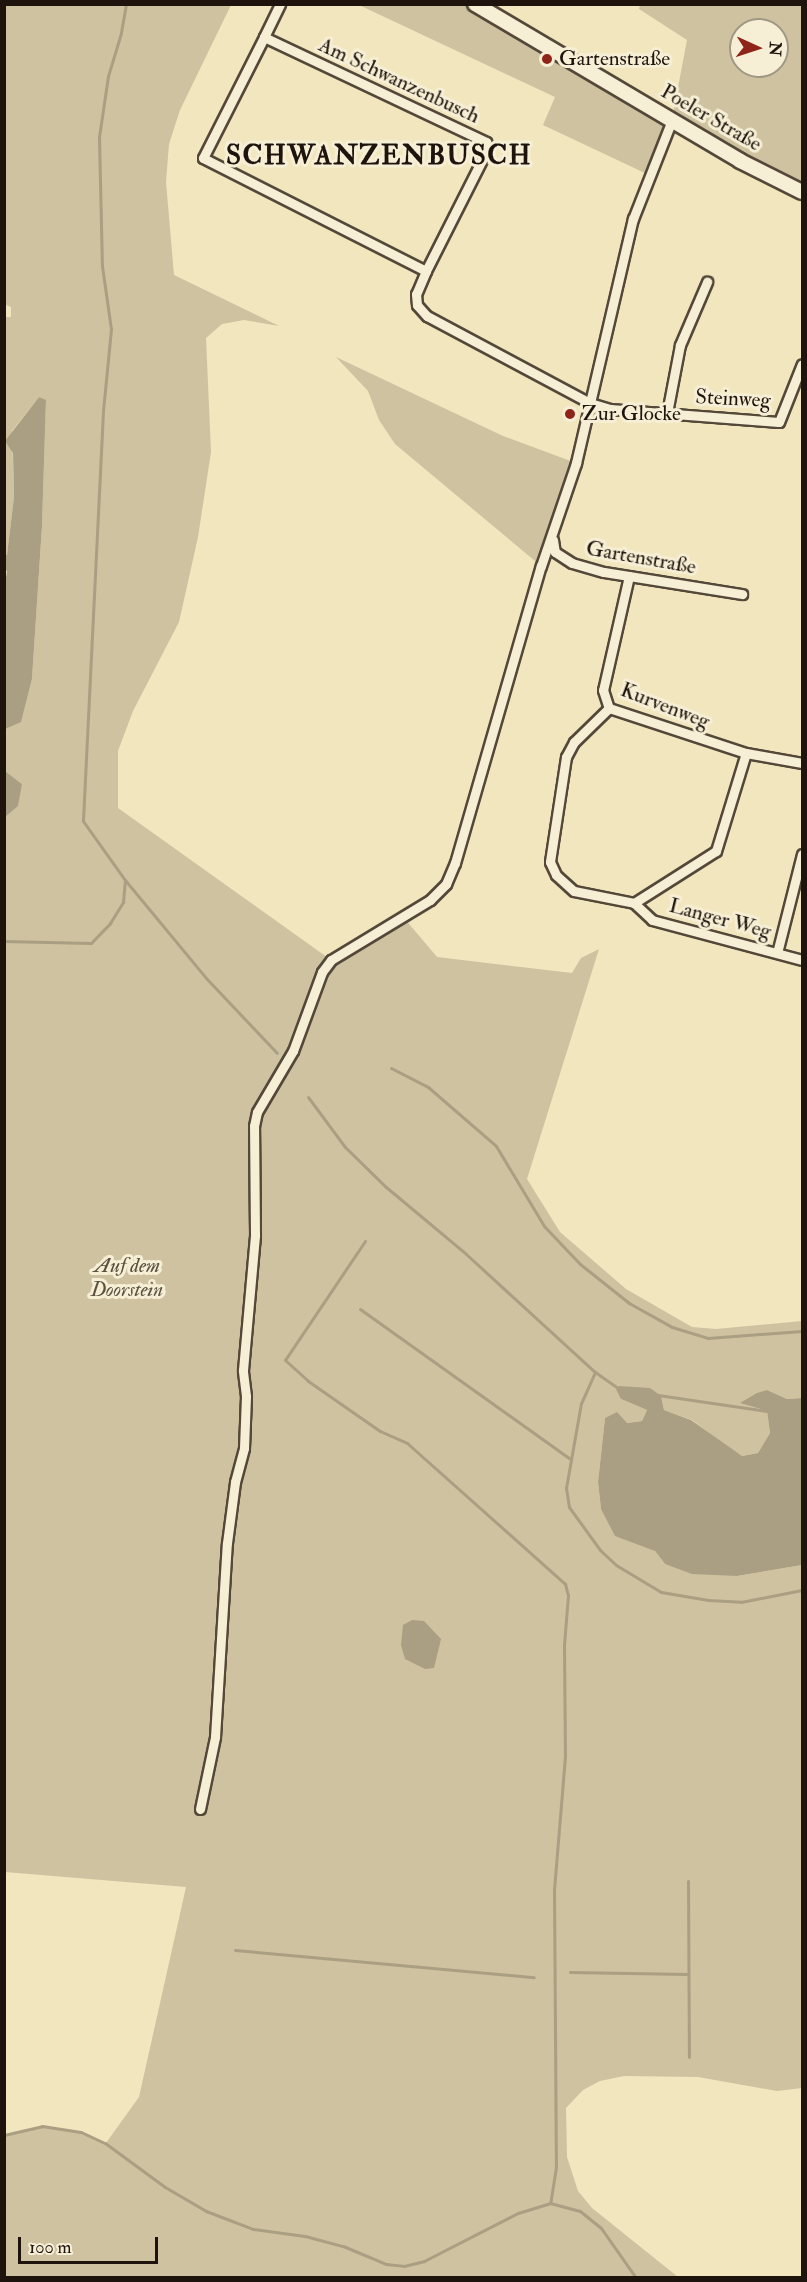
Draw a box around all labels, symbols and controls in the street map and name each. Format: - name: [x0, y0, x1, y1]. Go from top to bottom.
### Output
- north arrow: [729, 18, 789, 78]
- street label: Am Schwanzenbusch: [314, 33, 484, 129]
- text: N: [765, 41, 785, 57]
- place label: Gartenstraße: [559, 46, 670, 72]
- marker: Gartenstraße: [540, 52, 554, 66]
- street label: Poeler Straße: [656, 79, 766, 157]
- district label: SCHWANZENBUSCH: [226, 140, 532, 172]
- street label: Steinweg: [695, 384, 771, 414]
- place label: Zur Glocke: [582, 401, 681, 427]
- marker: Zur Glocke: [563, 407, 577, 421]
- street label: Gartenstraße: [584, 536, 698, 580]
- street label: Kurvenweg: [617, 678, 713, 734]
- street label: Langer Weg: [666, 893, 774, 945]
- park label: Auf dem Doorstein: [91, 1253, 163, 1303]
- scale bar: [21, 2225, 160, 2263]
- text: 100 m: [29, 2236, 72, 2259]

